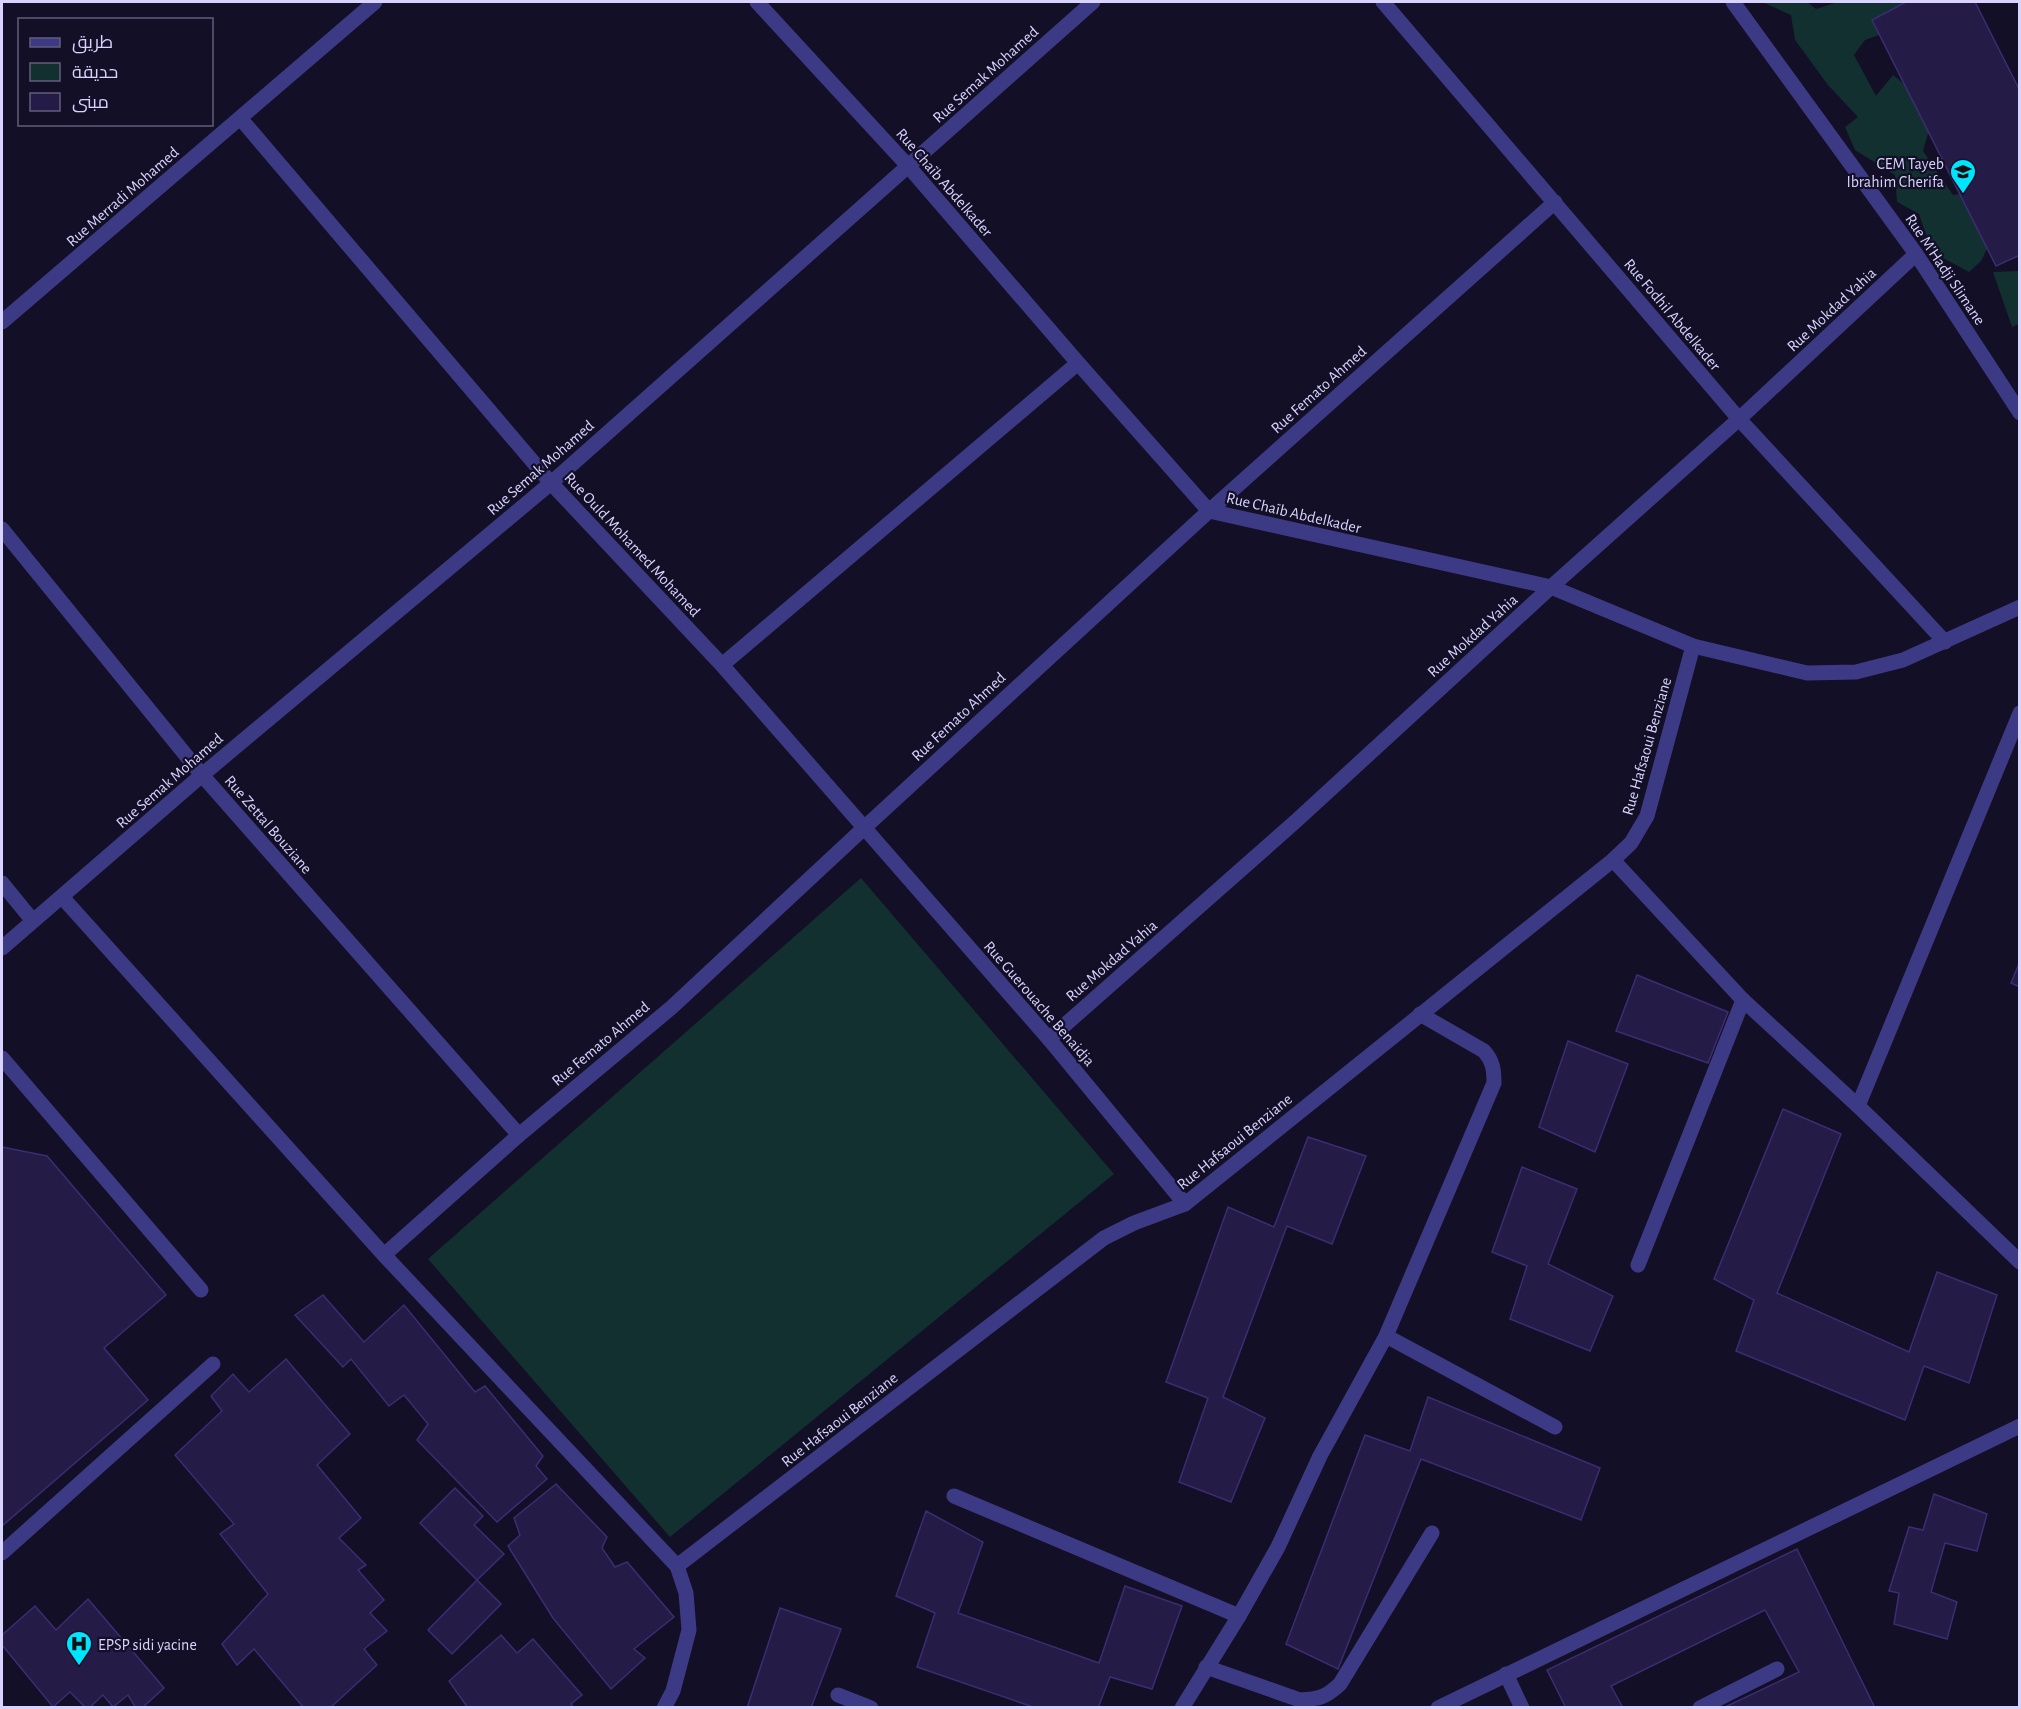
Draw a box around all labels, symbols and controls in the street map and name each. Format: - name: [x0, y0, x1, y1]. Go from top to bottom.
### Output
- legend: [18, 18, 213, 126]
- street label: Rue Semak Mohamed: [930, 23, 1041, 126]
- text: طريق: [72, 34, 113, 54]
- text: حديقة: [72, 64, 118, 82]
- text: مبنى: [72, 94, 109, 113]
- street label: Rue Chaïb Abdelkader: [893, 125, 996, 241]
- street label: Rue Merradi Mohamed: [63, 144, 182, 250]
- place label: CEM Tayeb Ibrahim Cherifa: [1847, 156, 1944, 190]
- school or university icon: CEM Tayeb Ibrahim Cherifa: [1948, 157, 1978, 195]
- street label: Rue M'Hadji Slimane: [1901, 211, 1988, 328]
- street label: Rue Fodhil Abdelkader: [1621, 256, 1724, 374]
- street label: Rue Mokdad Yahia: [1784, 265, 1879, 355]
- street label: Rue Femato Ahmed: [1268, 343, 1369, 436]
- street label: Rue Semak Mohamed: [484, 417, 597, 518]
- street label: Rue Ould Mohamed Mohamed: [561, 469, 703, 620]
- street label: Rue Chaïb Abdelkader: [1225, 490, 1363, 536]
- street label: Rue Mokdad Yahia: [1425, 591, 1521, 680]
- street label: Rue Femato Ahmed: [909, 669, 1009, 764]
- street label: Rue Hafsaoui Benziane: [1620, 676, 1674, 817]
- street label: Rue Semak Mohamed: [113, 730, 226, 831]
- street label: Rue Zettal Bouziane: [222, 773, 315, 877]
- street label: Rue Mokdad Yahia: [1063, 917, 1160, 1004]
- street label: Rue Guerouache Benaidja: [980, 938, 1098, 1070]
- street label: Rue Femato Ahmed: [549, 998, 652, 1089]
- street label: Rue Hafsaoui Benziane: [1174, 1091, 1295, 1193]
- street label: Rue Hafsaoui Benziane: [778, 1370, 901, 1470]
- hospital icon: EPSP sidi yacine: [64, 1629, 94, 1667]
- place label: EPSP sidi yacine: [98, 1637, 197, 1654]

